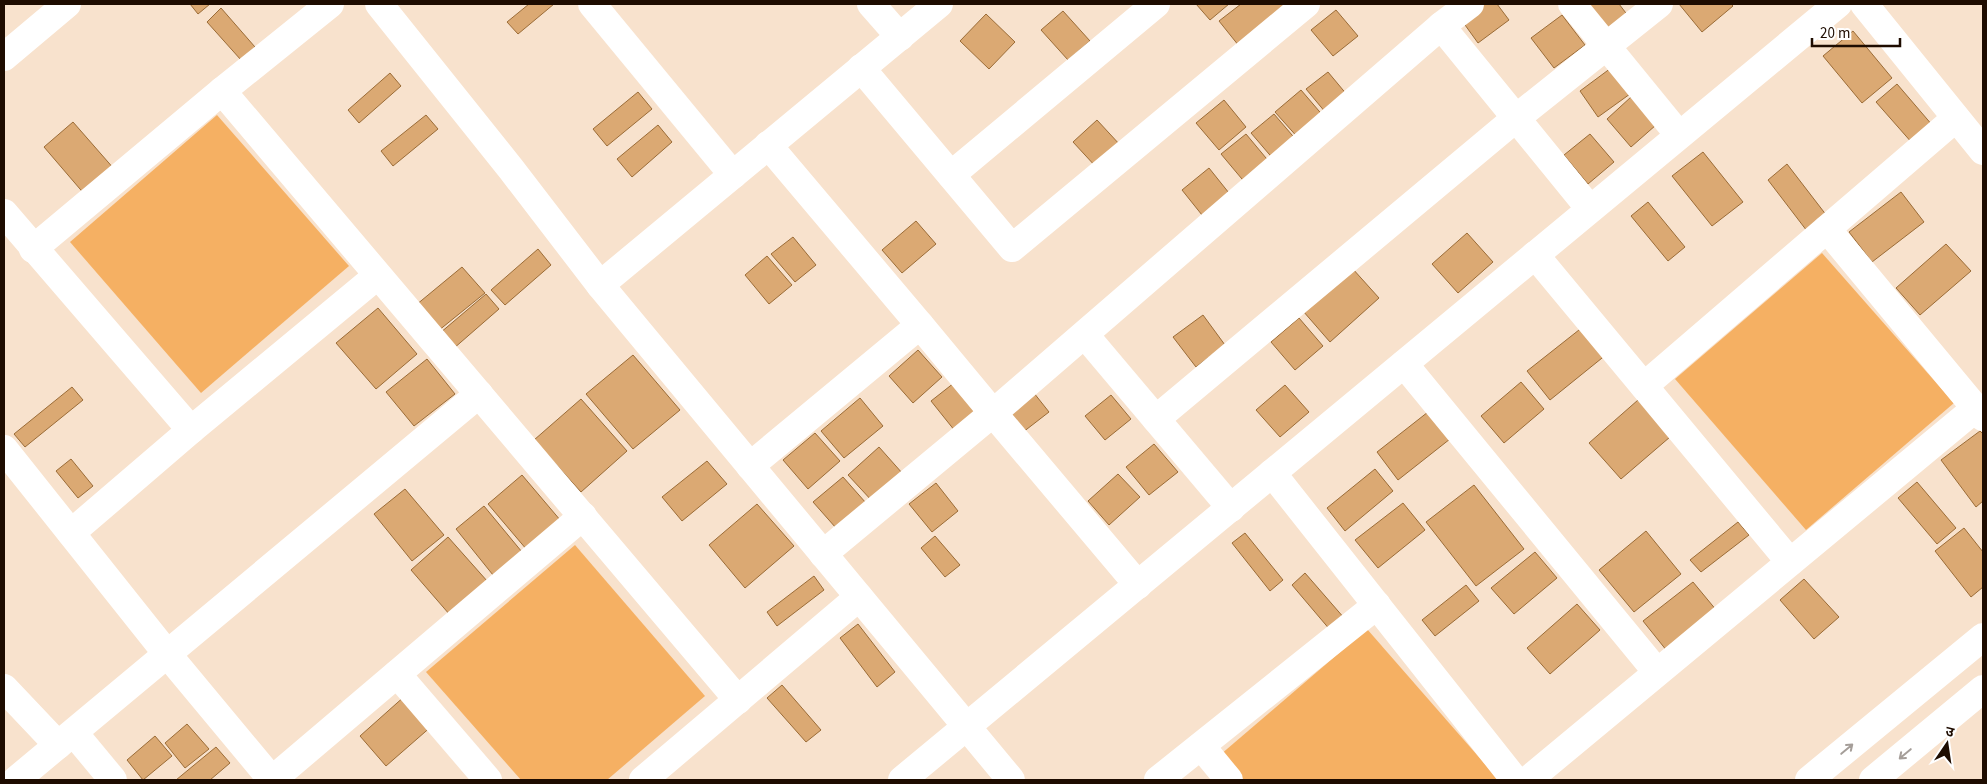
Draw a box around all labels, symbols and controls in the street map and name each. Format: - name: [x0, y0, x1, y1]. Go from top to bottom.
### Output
- scale bar: [1812, 15, 1900, 47]
- text: 20 m: [1820, 23, 1850, 44]
- north arrow: [1922, 719, 1972, 769]
- text: उ: [1943, 722, 1957, 743]
- one-way arrow: [1840, 744, 1853, 755]
- one-way arrow: [1899, 748, 1912, 759]

